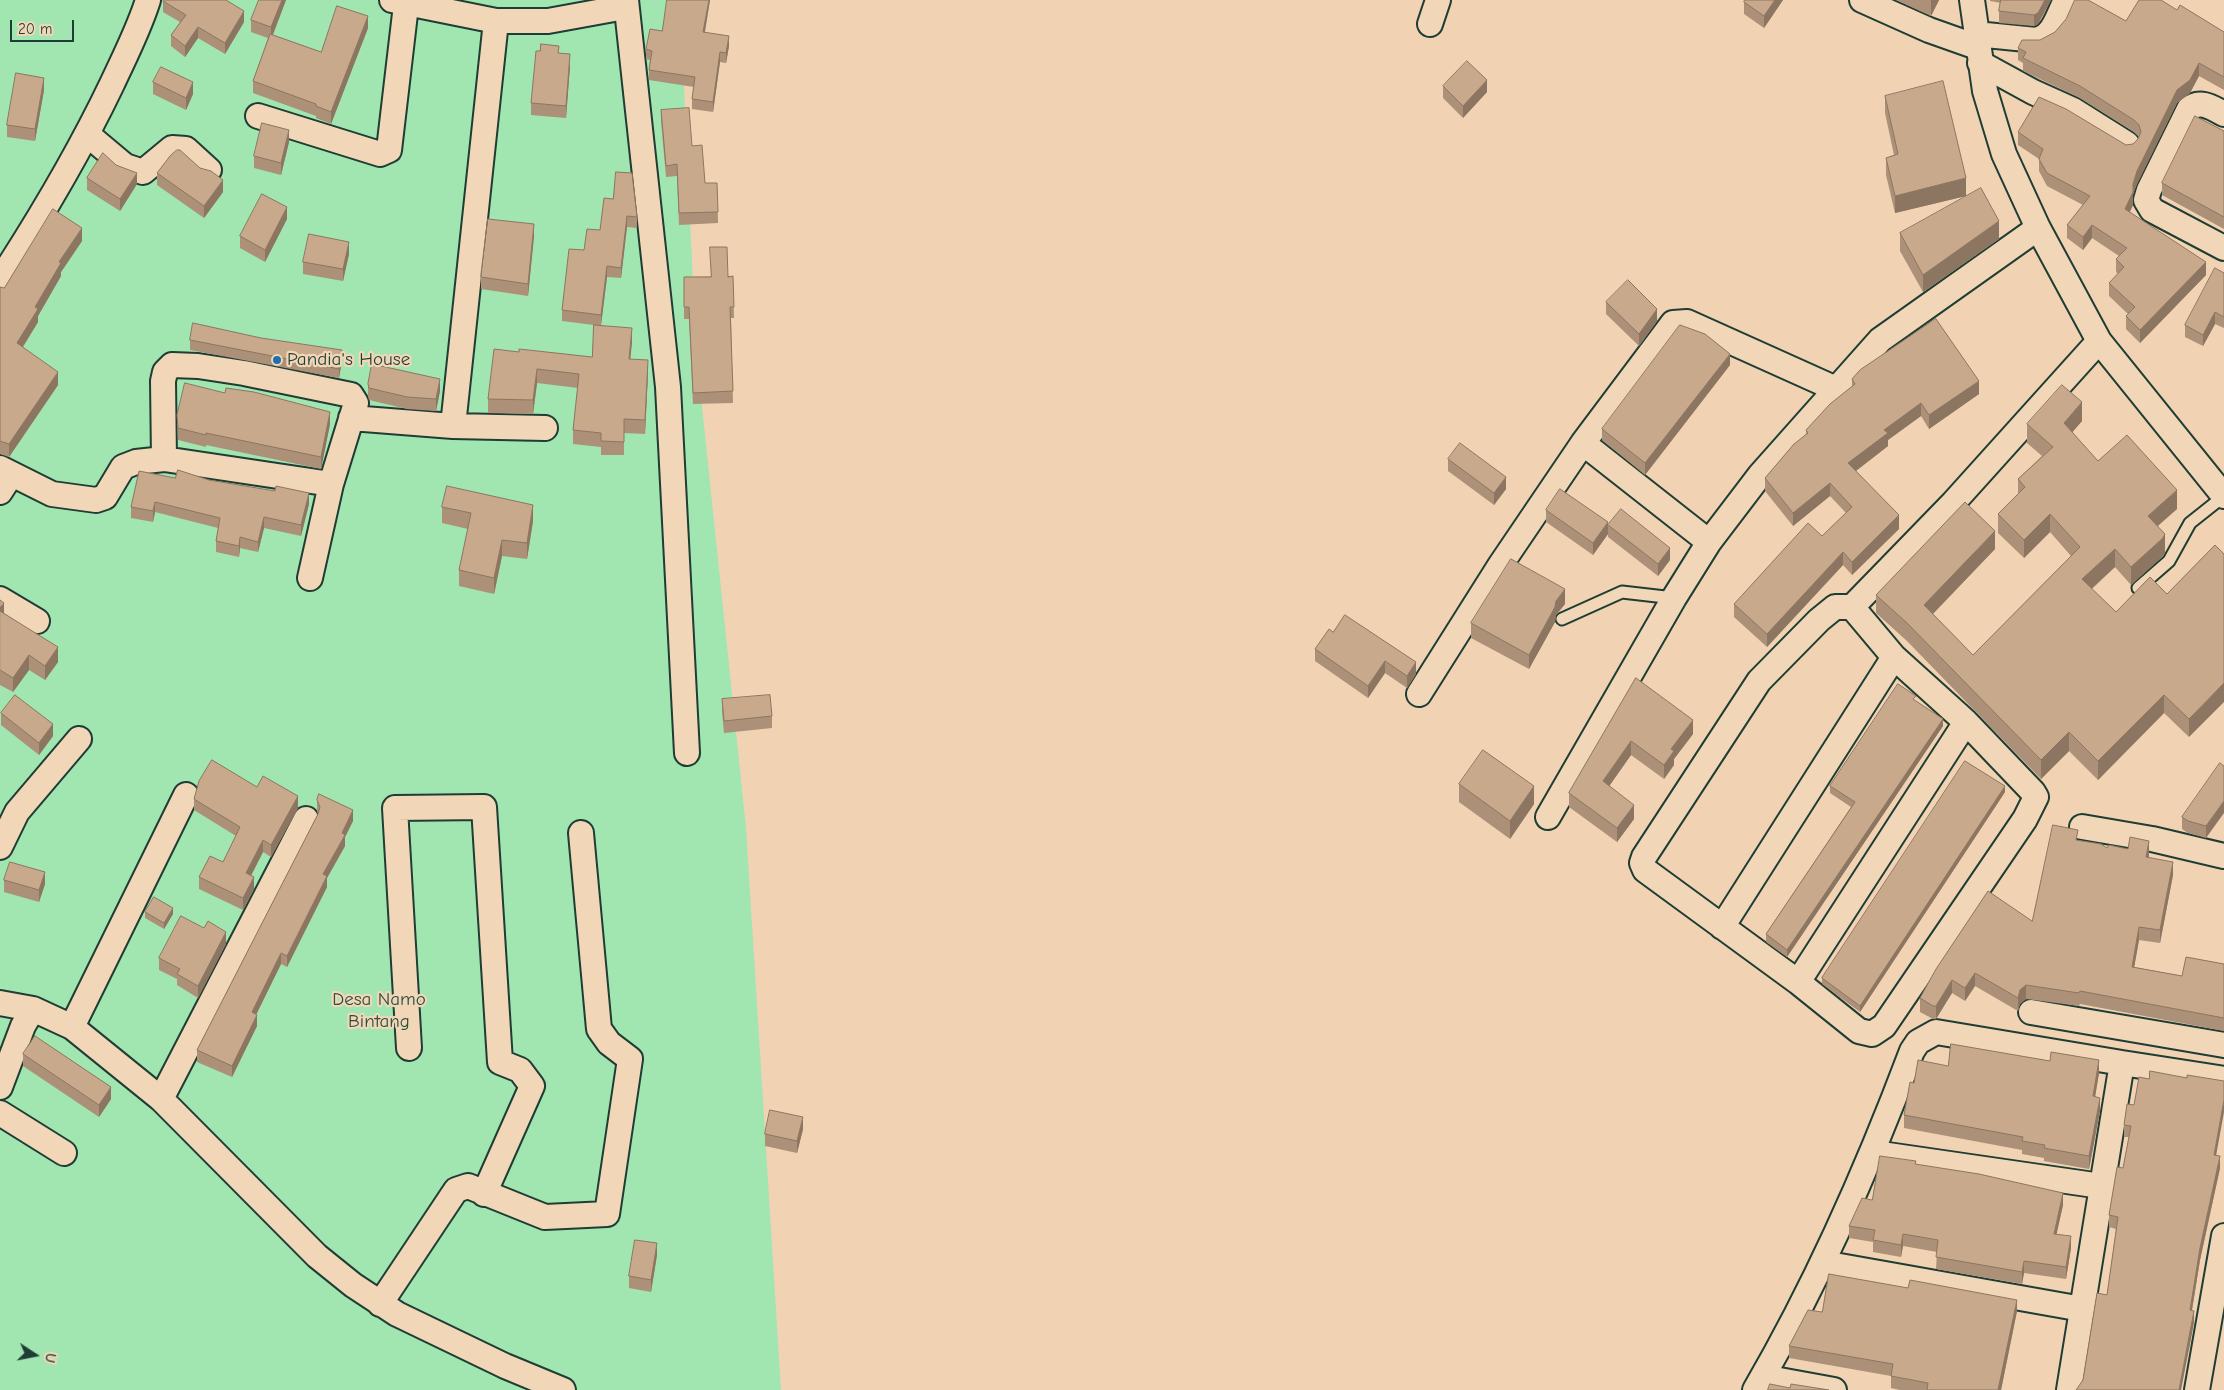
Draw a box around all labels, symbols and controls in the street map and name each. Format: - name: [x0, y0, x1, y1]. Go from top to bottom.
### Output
- scale bar: [12, 10, 76, 42]
- text: 20 m: [18, 20, 52, 38]
- place label: Pandia's House: [287, 349, 410, 371]
- marker: Pandia's House: [271, 354, 283, 366]
- park label: Desa Namo Bintang: [332, 989, 426, 1033]
- north arrow: [10, 1330, 60, 1380]
- text: U: [41, 1352, 59, 1364]

